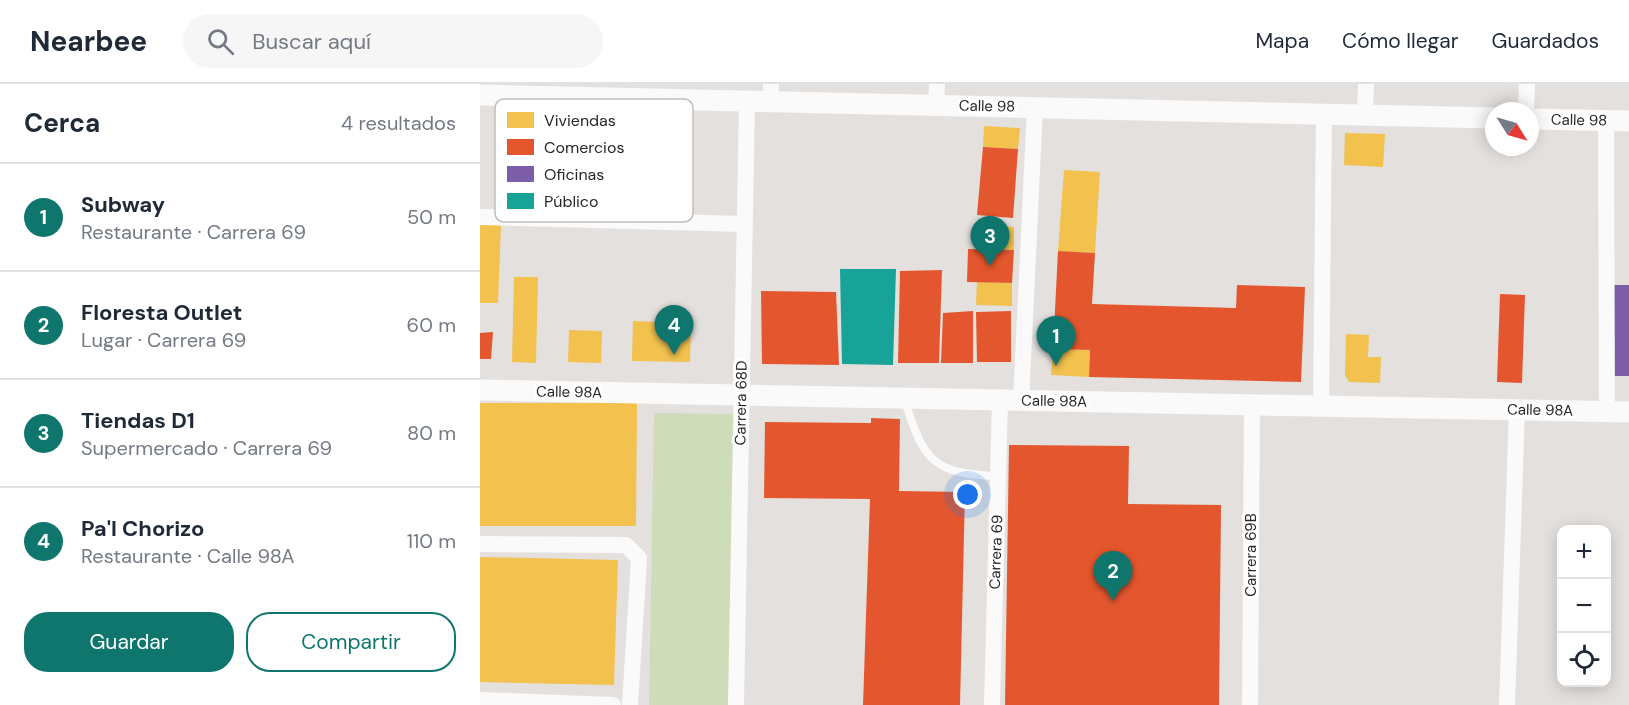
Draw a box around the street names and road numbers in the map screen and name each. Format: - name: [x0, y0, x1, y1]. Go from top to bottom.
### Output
- street label: Calle 98: [959, 96, 1015, 116]
- street label: Calle 98: [1551, 110, 1607, 130]
- street label: Carrera 68D: [730, 360, 752, 446]
- street label: Calle 98A: [536, 381, 602, 403]
- street label: Calle 98A: [1021, 390, 1087, 412]
- street label: Calle 98A: [1507, 399, 1573, 421]
- street label: Carrera 69B: [1241, 513, 1261, 597]
- street label: Carrera 69: [985, 514, 1007, 590]

